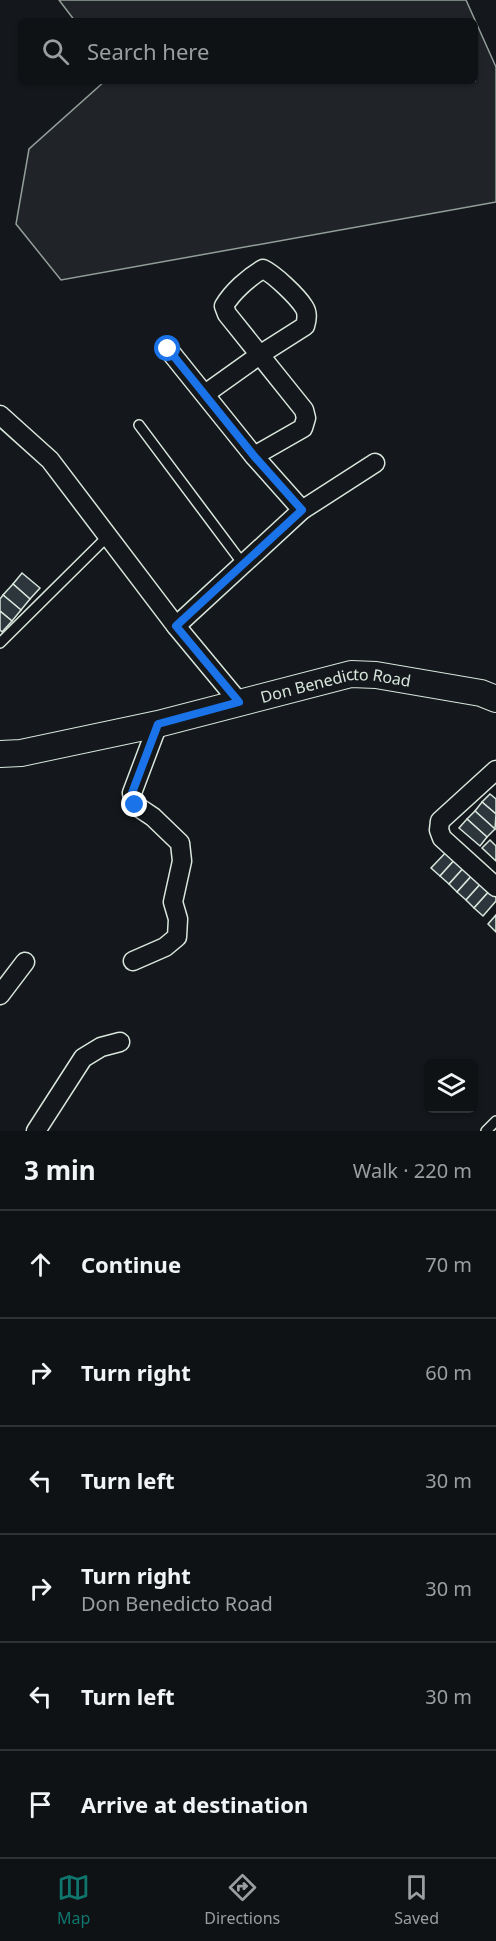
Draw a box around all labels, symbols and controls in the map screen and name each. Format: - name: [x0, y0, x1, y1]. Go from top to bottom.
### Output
- search box: [18, 18, 478, 84]
- icon: search: [39, 35, 72, 68]
- text: Search here: [87, 36, 209, 66]
- route start: [154, 335, 180, 361]
- street label: Don Benedicto Road: [258, 663, 413, 708]
- route end: [121, 791, 147, 817]
- map controls: [424, 1059, 478, 1113]
- button: layers: [424, 1059, 478, 1113]
- text: 3 min: [24, 1152, 96, 1188]
- text: Walk · 220 m: [353, 1157, 472, 1184]
- icon: ahead: [24, 1248, 57, 1281]
- text: Continue: [81, 1249, 181, 1279]
- text: 70 m: [425, 1251, 472, 1278]
- icon: right: [24, 1356, 57, 1389]
- text: Turn right: [81, 1357, 191, 1387]
- text: 60 m: [425, 1359, 472, 1386]
- icon: left: [24, 1464, 57, 1497]
- text: Turn left: [81, 1465, 175, 1495]
- text: 30 m: [425, 1467, 472, 1494]
- text: Turn right: [81, 1560, 191, 1590]
- icon: right: [24, 1572, 57, 1605]
- text: 30 m: [425, 1575, 472, 1602]
- text: Don Benedicto Road: [81, 1590, 273, 1617]
- icon: left: [24, 1680, 57, 1713]
- text: Turn left: [81, 1681, 175, 1711]
- text: 30 m: [425, 1683, 472, 1710]
- icon: arrive: [24, 1788, 57, 1821]
- text: Arrive at destination: [81, 1789, 308, 1819]
- tab: Map: [57, 1871, 90, 1929]
- tab: Directions: [204, 1871, 280, 1929]
- tab: Saved: [394, 1871, 439, 1929]

